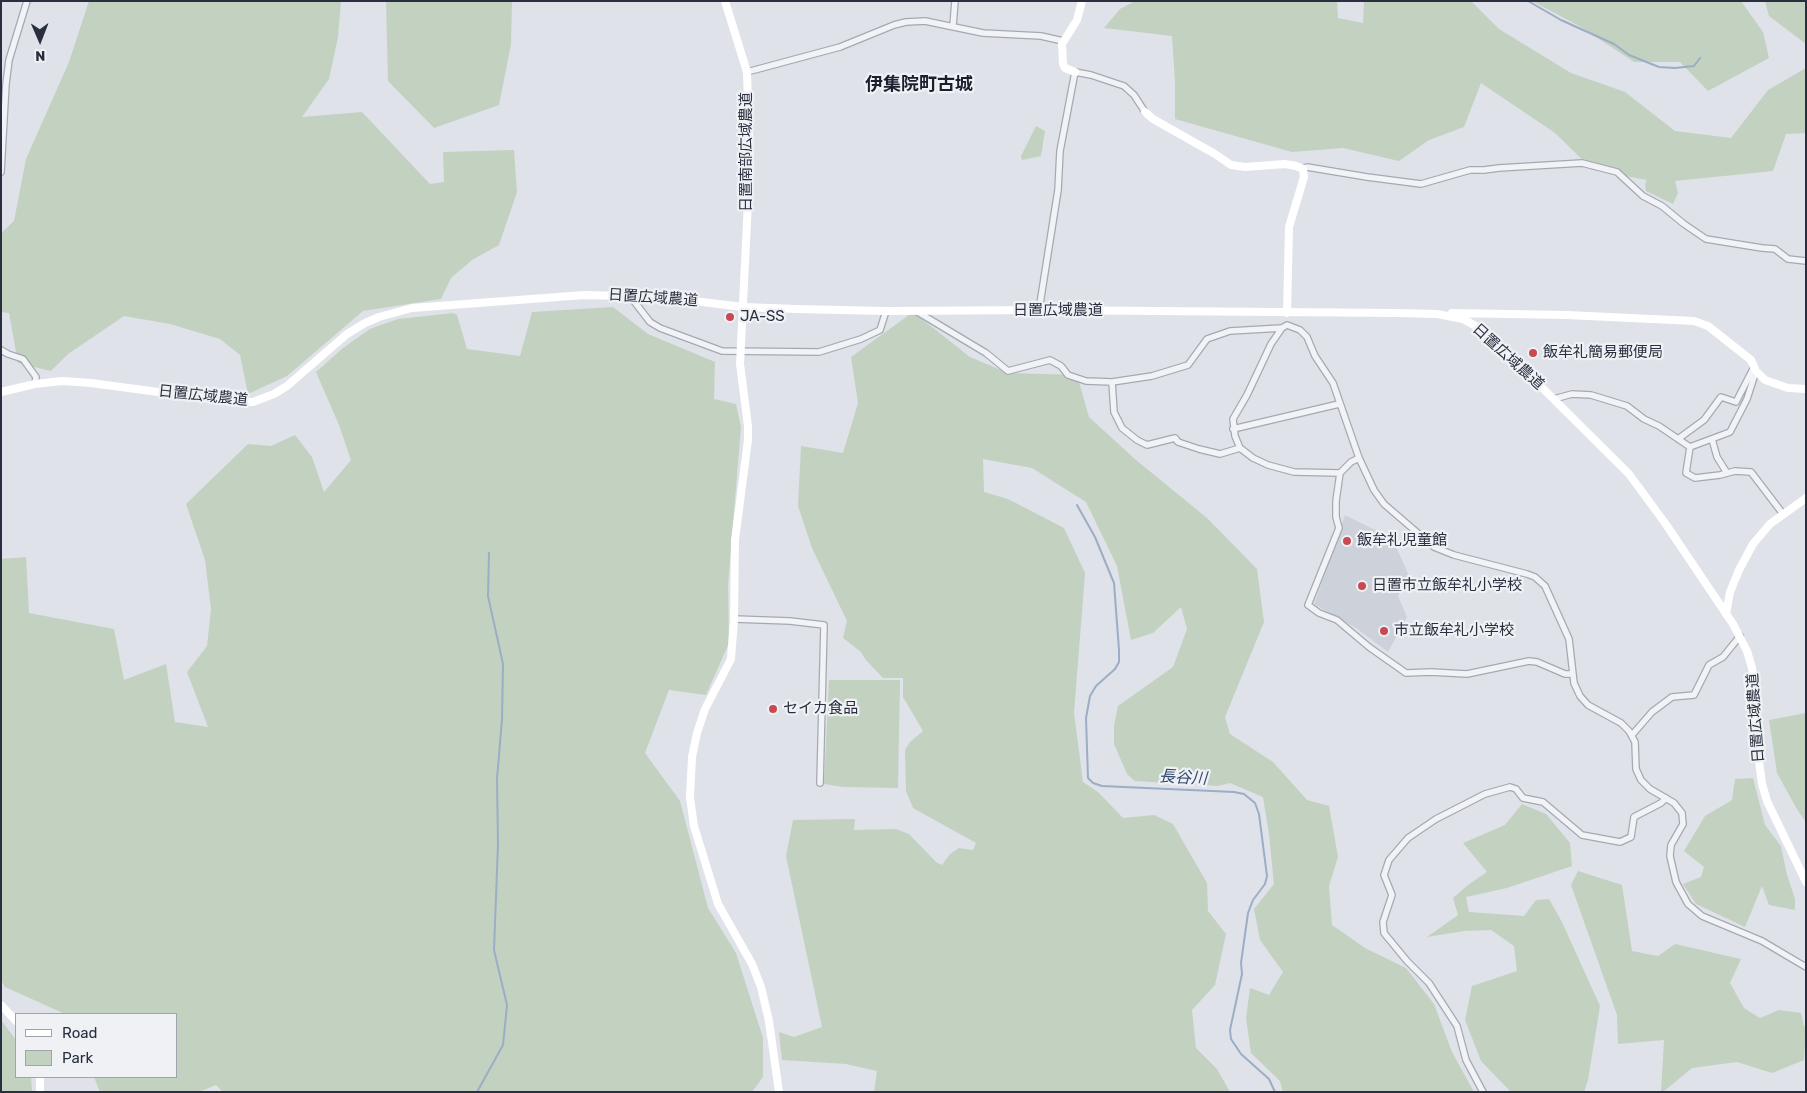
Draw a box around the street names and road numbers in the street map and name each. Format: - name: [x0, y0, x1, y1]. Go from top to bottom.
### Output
- street label: 日置南部広域農道: [738, 92, 756, 212]
- street label: 日置広域農道: [607, 286, 699, 310]
- street label: 日置広域農道: [1013, 302, 1103, 320]
- street label: 日置広域農道: [1469, 320, 1547, 394]
- street label: 日置広域農道: [157, 382, 249, 410]
- street label: 日置広域農道: [1744, 672, 1768, 764]

